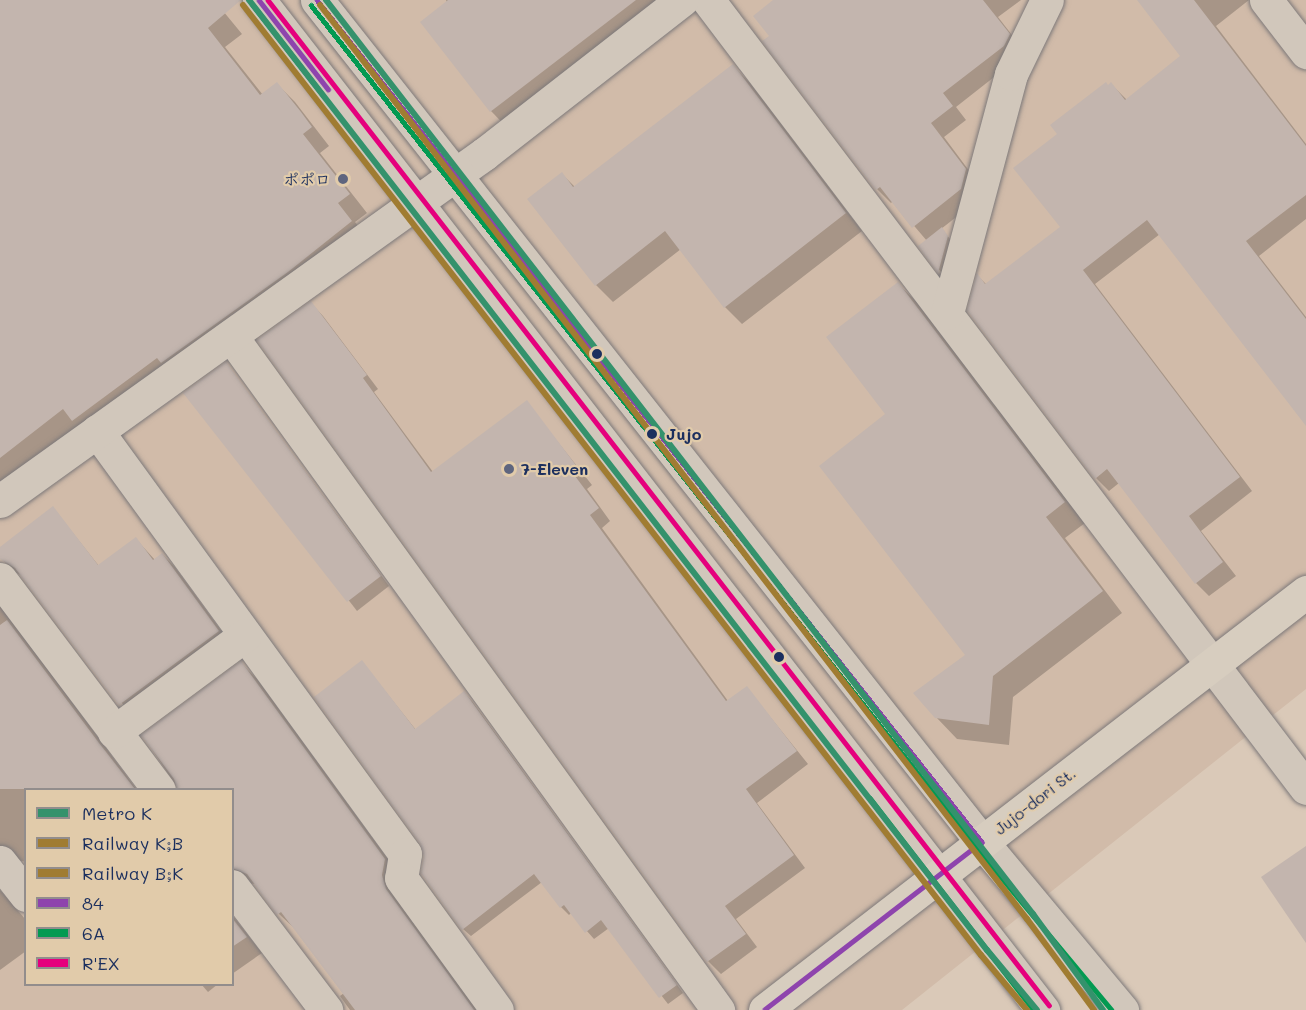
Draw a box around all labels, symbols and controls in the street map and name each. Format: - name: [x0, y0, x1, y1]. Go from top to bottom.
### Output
- place label: ポポロ: [283, 169, 331, 189]
- marker: ポポロ: [336, 172, 350, 186]
- unlabelled marker: [591, 348, 603, 360]
- place label: Jujo: [666, 424, 701, 444]
- marker: Jujo: [643, 425, 661, 443]
- place label: 7-Eleven: [521, 459, 588, 479]
- marker: 7-Eleven: [502, 462, 516, 476]
- unlabelled marker: [773, 651, 785, 663]
- street label: Jujo-dori St.: [991, 763, 1079, 839]
- legend: [24, 788, 234, 986]
- text: Metro K: [82, 801, 152, 825]
- text: Railway K;B: [82, 831, 183, 855]
- text: Railway B;K: [82, 861, 183, 885]
- text: 84: [82, 891, 103, 915]
- text: 6A: [82, 921, 105, 945]
- text: R'EX: [82, 951, 120, 975]

